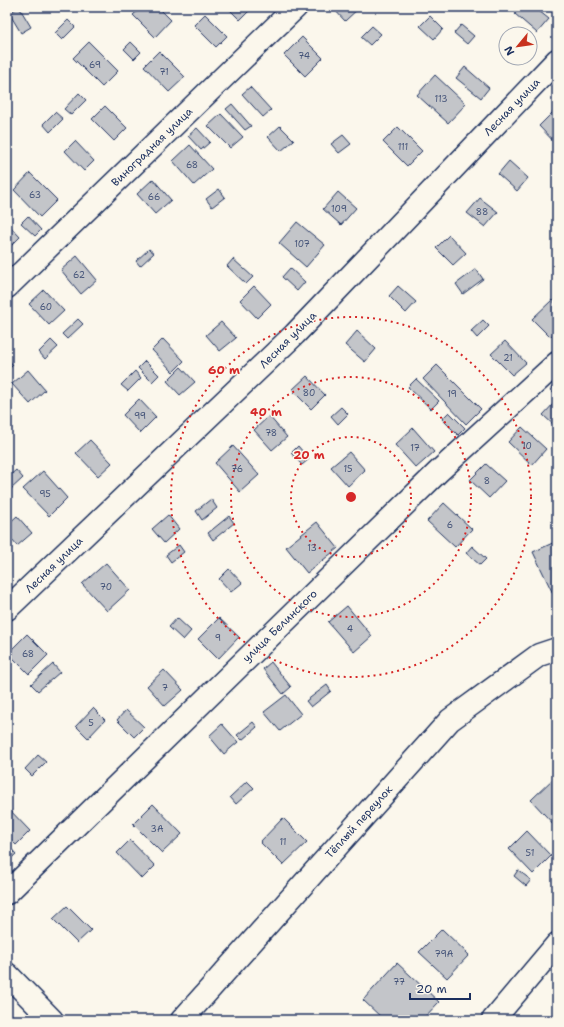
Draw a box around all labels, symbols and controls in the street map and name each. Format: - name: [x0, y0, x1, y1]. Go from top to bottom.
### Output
- north arrow: [498, 26, 538, 66]
- text: N: [501, 43, 518, 58]
- house number: 74: [298, 50, 310, 62]
- house number: 69: [89, 59, 101, 71]
- house number: 71: [159, 66, 169, 78]
- street label: Лесная улица: [481, 75, 544, 139]
- house number: 113: [434, 93, 448, 105]
- street label: Виноградная улица: [108, 104, 196, 190]
- house number: 111: [398, 141, 408, 153]
- house number: 68: [186, 159, 198, 171]
- house number: 63: [29, 189, 41, 201]
- house number: 66: [148, 191, 160, 203]
- house number: 109: [331, 203, 347, 215]
- house number: 88: [476, 206, 488, 218]
- house number: 107: [294, 238, 310, 250]
- house number: 62: [73, 269, 85, 281]
- house number: 60: [40, 301, 52, 313]
- street label: Лесная улица: [256, 308, 320, 372]
- house number: 21: [503, 352, 513, 364]
- text: 60 m: [208, 362, 240, 378]
- house number: 80: [303, 387, 315, 399]
- house number: 19: [447, 388, 457, 400]
- text: 40 m: [250, 404, 282, 420]
- house number: 99: [134, 410, 146, 422]
- house number: 78: [265, 427, 277, 439]
- house number: 10: [522, 440, 532, 452]
- house number: 17: [410, 442, 420, 454]
- text: 20 m: [293, 447, 325, 463]
- house number: 76: [231, 463, 243, 475]
- house number: 15: [343, 463, 353, 475]
- house number: 8: [484, 475, 490, 487]
- house number: 95: [39, 488, 51, 500]
- centre of rings: [344, 490, 358, 504]
- house number: 6: [447, 519, 453, 531]
- street label: Лесная улица: [22, 533, 86, 596]
- house number: 13: [307, 542, 317, 554]
- house number: 70: [100, 581, 112, 593]
- street label: улица Белинского: [239, 586, 321, 666]
- house number: 4: [347, 623, 353, 635]
- house number: 9: [215, 632, 221, 644]
- house number: 68: [22, 648, 34, 660]
- house number: 7: [162, 682, 168, 694]
- house number: 5: [88, 717, 94, 729]
- street label: Тёплый переулок: [322, 782, 396, 862]
- house number: 3А: [151, 823, 164, 835]
- house number: 11: [279, 836, 287, 848]
- house number: 51: [526, 847, 534, 859]
- house number: 79А: [435, 948, 454, 960]
- scale bar: [410, 975, 470, 1001]
- house number: 77: [393, 976, 405, 988]
- text: 20 m: [416, 981, 447, 997]

